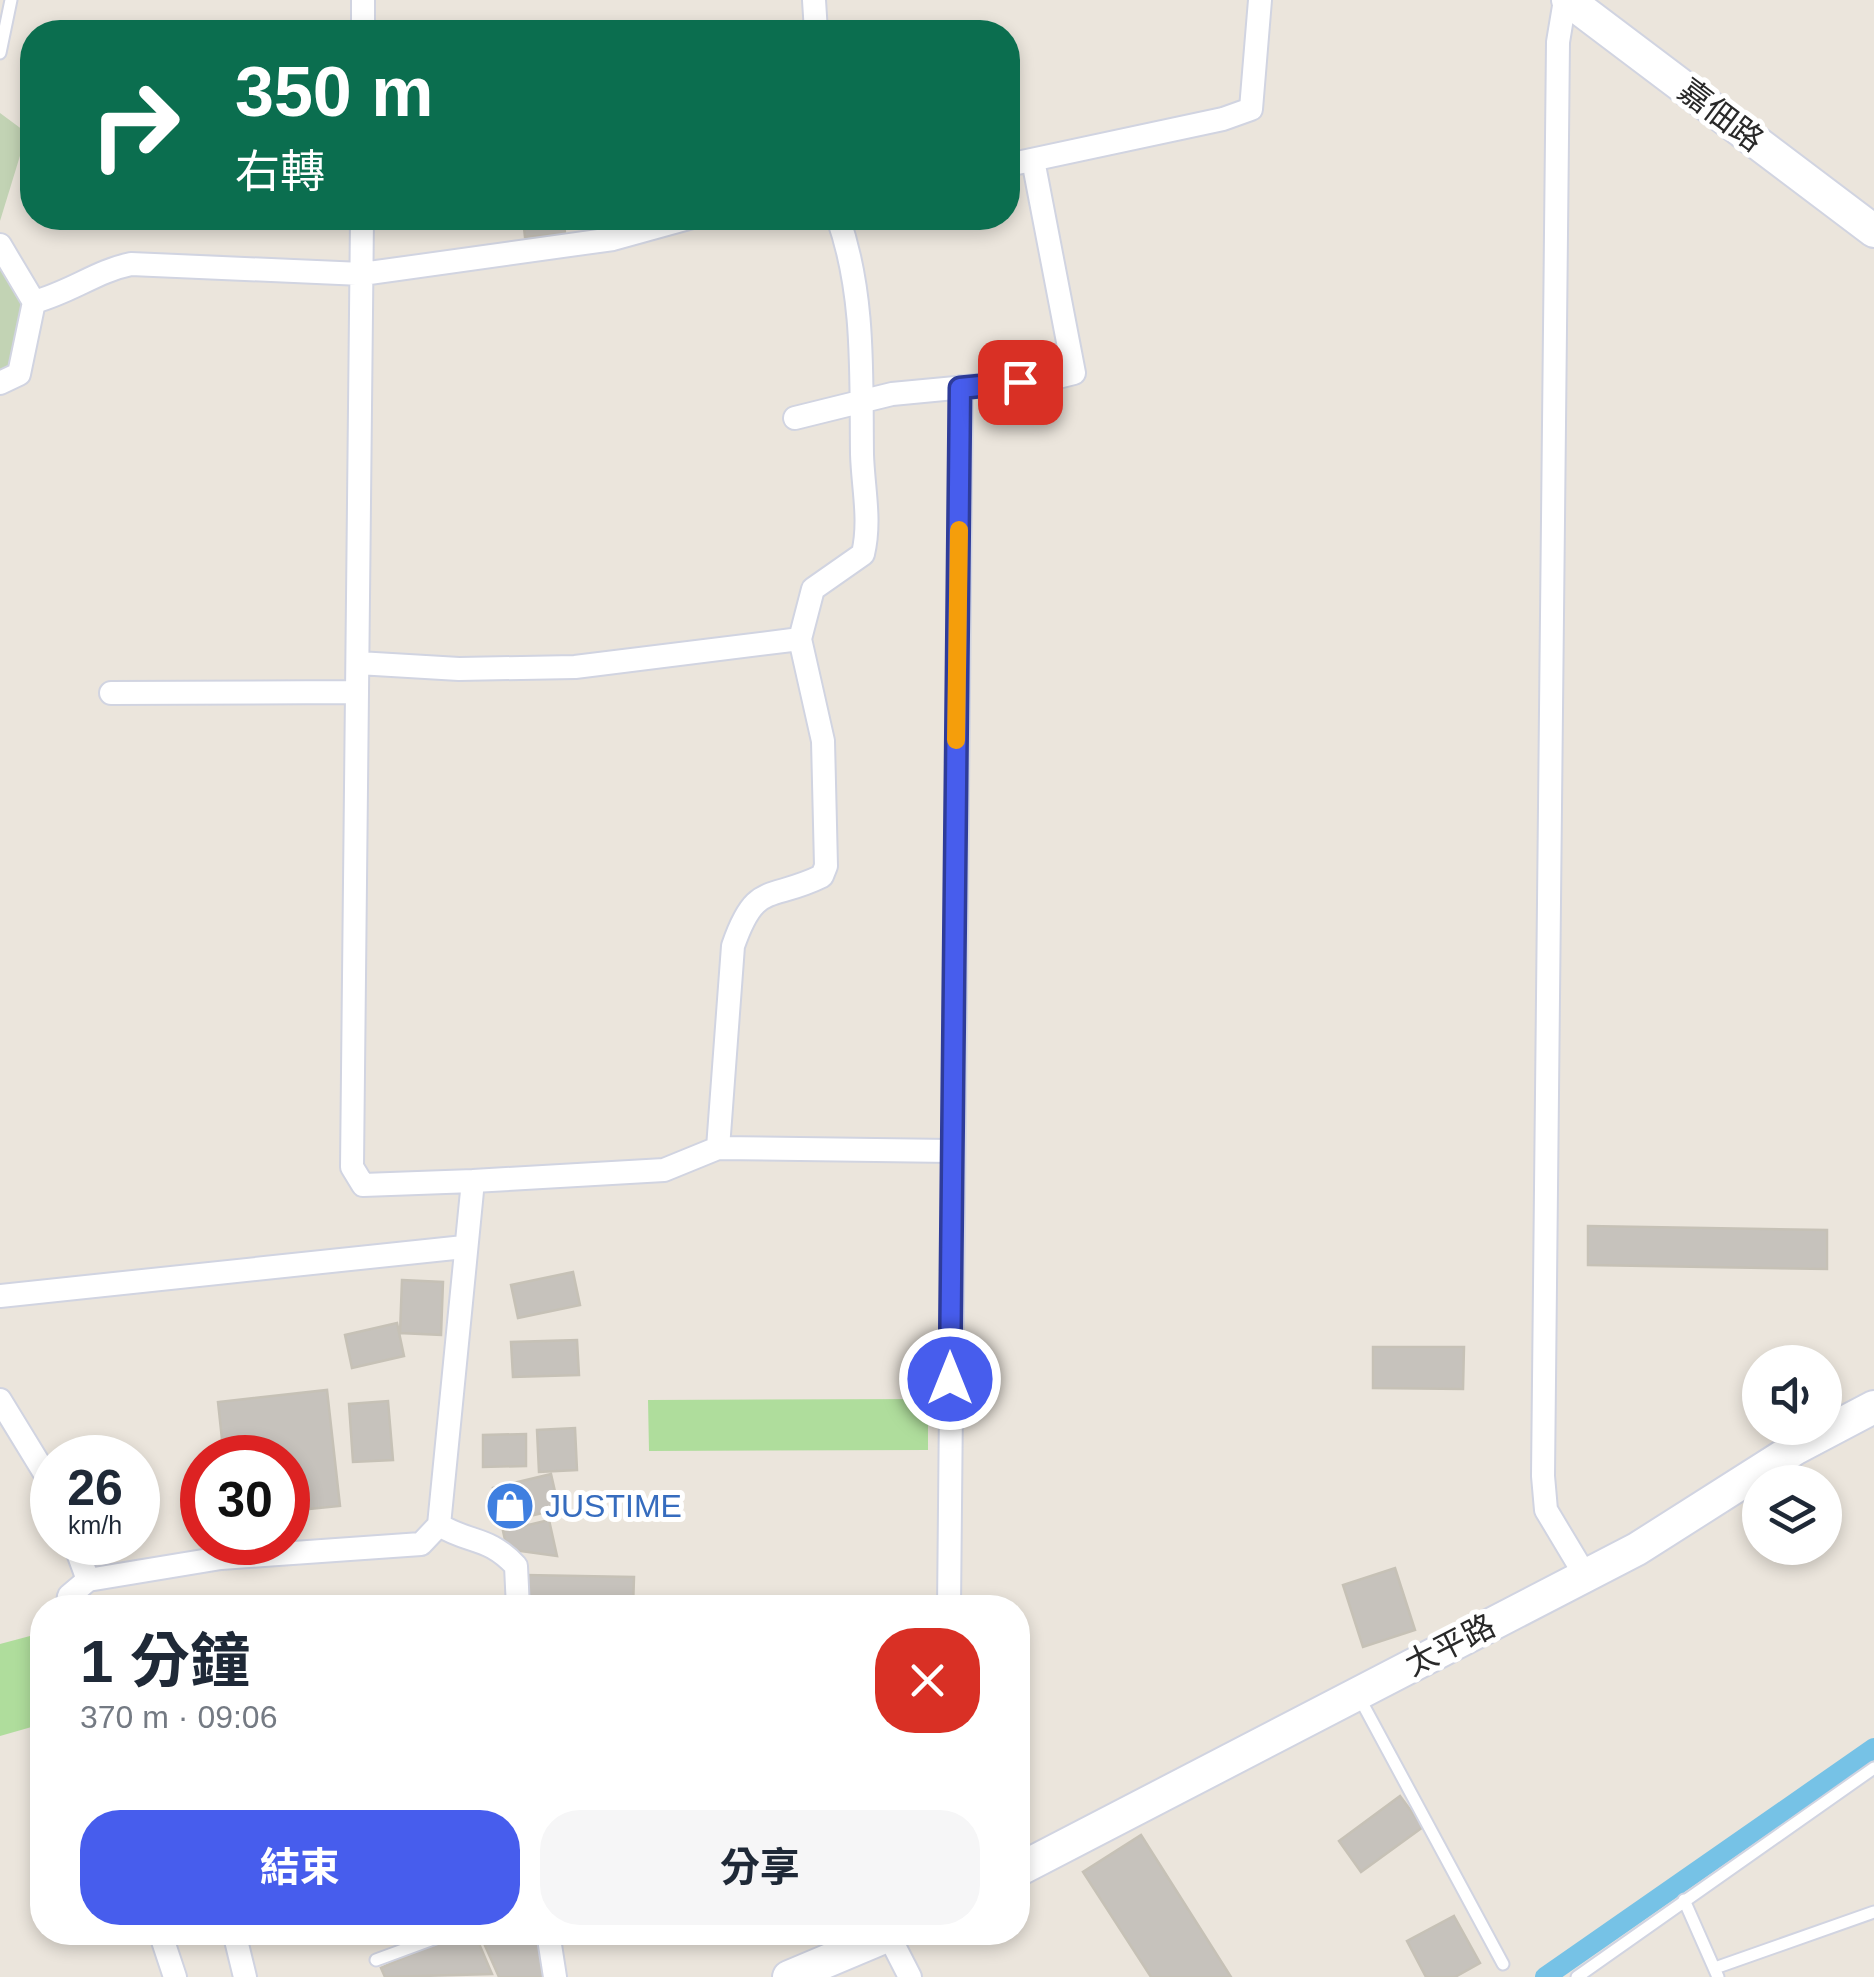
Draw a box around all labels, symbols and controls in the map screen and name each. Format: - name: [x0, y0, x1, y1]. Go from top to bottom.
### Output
- text: 350 m: [235, 53, 433, 131]
- icon: right: [70, 60, 200, 190]
- street label: 嘉佃路: [1672, 72, 1770, 158]
- text: 右轉: [235, 146, 325, 197]
- pin: [978, 340, 1063, 425]
- icon: arrive: [993, 355, 1048, 410]
- position arrow: [898, 1327, 1002, 1431]
- map controls: [1742, 1345, 1842, 1565]
- button: sound: [1742, 1345, 1842, 1445]
- speed limit sign: 30: [180, 1435, 310, 1565]
- text: 26: [67, 1460, 123, 1516]
- button: layers: [1742, 1465, 1842, 1565]
- shop icon: JUSTIME: [484, 1480, 536, 1532]
- place label: JUSTIME: [545, 1488, 682, 1524]
- text: km/h: [68, 1511, 122, 1539]
- street label: 太平路: [1399, 1607, 1501, 1683]
- text: 1 分鐘: [80, 1628, 250, 1695]
- button: close: [875, 1628, 980, 1733]
- text: 370 m · 09:06: [80, 1699, 277, 1735]
- button: 結束: [80, 1810, 520, 1925]
- button: 分享: [540, 1810, 980, 1925]

